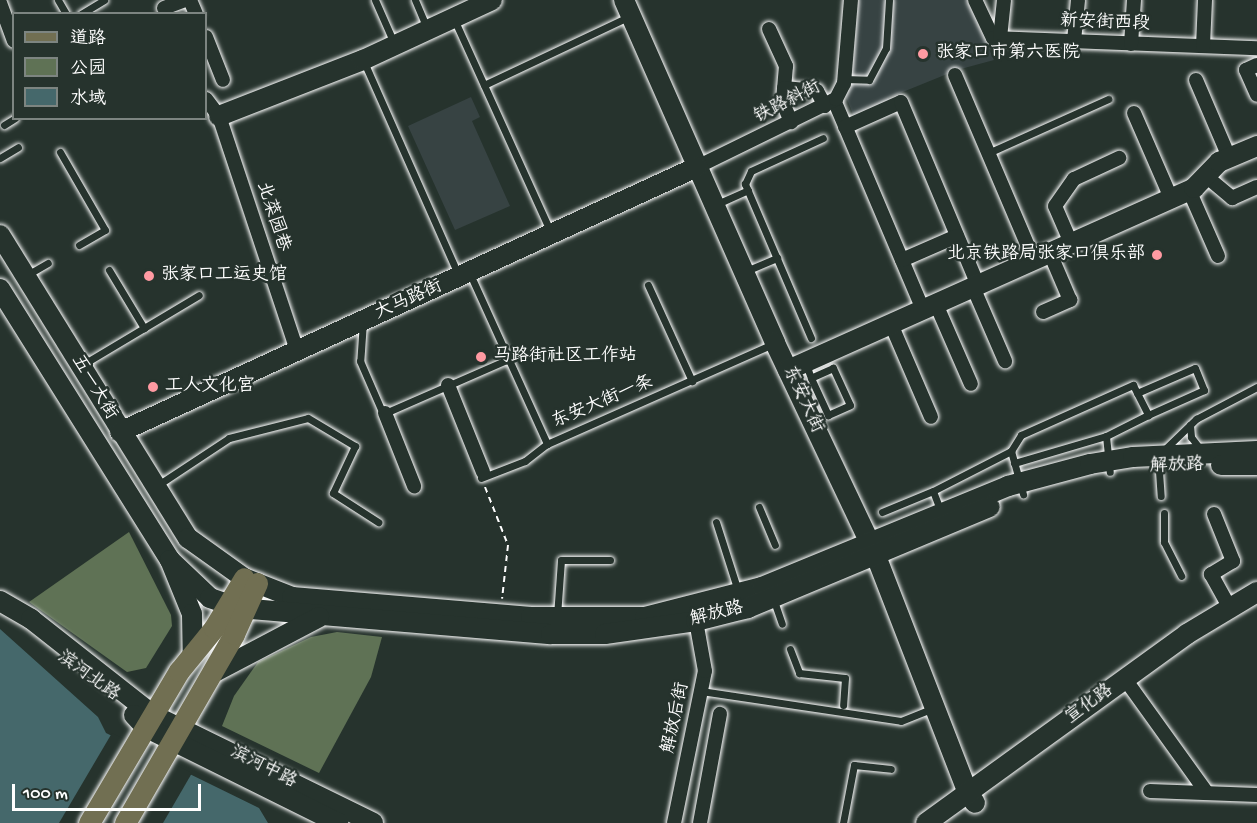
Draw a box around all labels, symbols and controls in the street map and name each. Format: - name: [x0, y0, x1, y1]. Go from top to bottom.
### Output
- legend: [12, 12, 207, 120]
- street label: 新安街西段: [1060, 12, 1150, 36]
- text: 道路: [70, 29, 106, 50]
- place label: 张家口市第六医院: [936, 43, 1080, 65]
- marker: 张家口市第六医院: [914, 45, 932, 63]
- text: 公园: [70, 59, 106, 80]
- street label: 铁路斜街: [751, 77, 825, 129]
- text: 水域: [70, 89, 106, 110]
- street label: 北菜园巷: [251, 179, 293, 255]
- place label: 北京铁路局张家口俱乐部: [947, 244, 1145, 266]
- marker: 北京铁路局张家口俱乐部: [1150, 248, 1164, 262]
- place label: 张家口工运史馆: [161, 265, 287, 287]
- marker: 张家口工运史馆: [142, 269, 156, 283]
- street label: 大马路街: [372, 276, 446, 326]
- place label: 马路街社区工作站: [493, 346, 637, 368]
- marker: 马路街社区工作站: [474, 350, 488, 364]
- street label: 五一大街: [65, 352, 121, 424]
- street label: 东安大街: [777, 363, 827, 437]
- street label: 东安大街一条: [549, 372, 657, 434]
- place label: 工人文化宫: [165, 376, 255, 398]
- marker: 工人文化宫: [146, 380, 160, 394]
- street label: 解放路: [1150, 455, 1204, 479]
- street label: 解放路: [688, 598, 746, 632]
- street label: 滨河北路: [53, 647, 123, 707]
- street label: 宣化路: [1062, 680, 1118, 730]
- street label: 解放后街: [659, 681, 695, 755]
- street label: 滨河中路: [226, 742, 300, 794]
- scale bar: [15, 772, 204, 810]
- text: 100 m: [23, 784, 68, 805]

